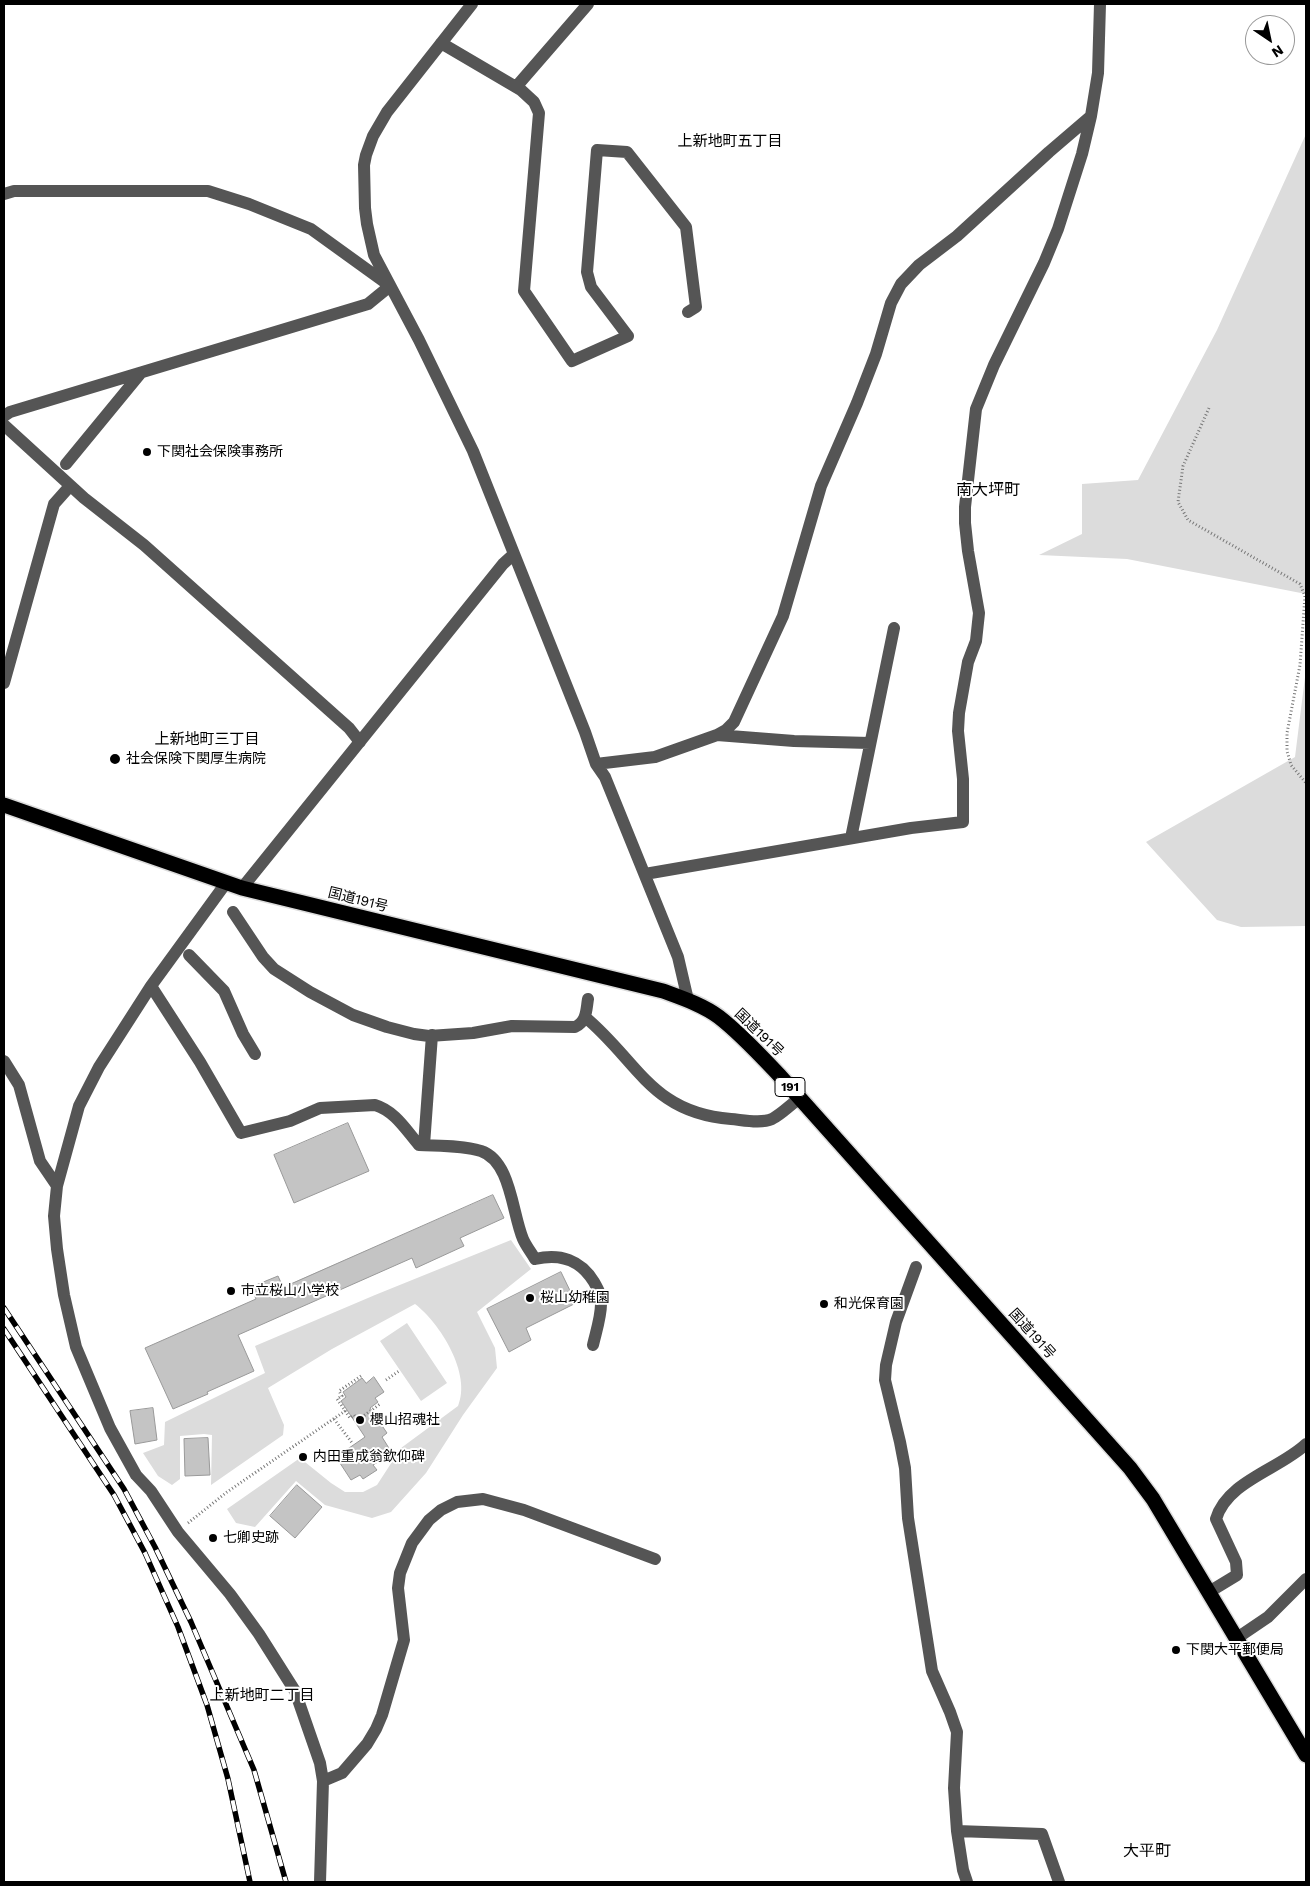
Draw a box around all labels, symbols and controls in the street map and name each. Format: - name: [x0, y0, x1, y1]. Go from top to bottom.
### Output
- north arrow: [1245, 15, 1295, 65]
- text: N: [1269, 42, 1287, 61]
- district label: 上新地町五丁目: [678, 133, 782, 151]
- place label: 下関社会保険事務所: [157, 444, 283, 460]
- marker: 下関社会保険事務所: [141, 446, 153, 458]
- district label: 南大坪町: [956, 480, 1020, 500]
- district label: 上新地町三丁目: [155, 731, 259, 749]
- place label: 社会保険下関厚生病院: [126, 751, 266, 767]
- marker: 社会保険下関厚生病院: [108, 752, 122, 766]
- street label: 国道191号: [326, 884, 390, 916]
- street label: 国道191号: [731, 1006, 787, 1060]
- road number: 191: [775, 1078, 805, 1096]
- place label: 市立桜山小学校: [241, 1283, 339, 1299]
- marker: 市立桜山小学校: [225, 1285, 237, 1297]
- place label: 桜山幼稚園: [540, 1290, 610, 1306]
- marker: 桜山幼稚園: [524, 1292, 536, 1304]
- place label: 和光保育園: [834, 1296, 904, 1312]
- marker: 和光保育園: [818, 1298, 830, 1310]
- street label: 国道191号: [1005, 1306, 1059, 1362]
- place label: 櫻山招魂社: [370, 1412, 440, 1428]
- marker: 櫻山招魂社: [354, 1414, 366, 1426]
- place label: 内田重成翁欽仰碑: [313, 1449, 425, 1465]
- marker: 内田重成翁欽仰碑: [297, 1451, 309, 1463]
- place label: 七卿史跡: [223, 1530, 279, 1546]
- marker: 七卿史跡: [207, 1532, 219, 1544]
- place label: 下関大平郵便局: [1186, 1642, 1284, 1658]
- marker: 下関大平郵便局: [1170, 1644, 1182, 1656]
- district label: 上新地町二丁目: [210, 1687, 314, 1705]
- district label: 大平町: [1123, 1841, 1171, 1861]

